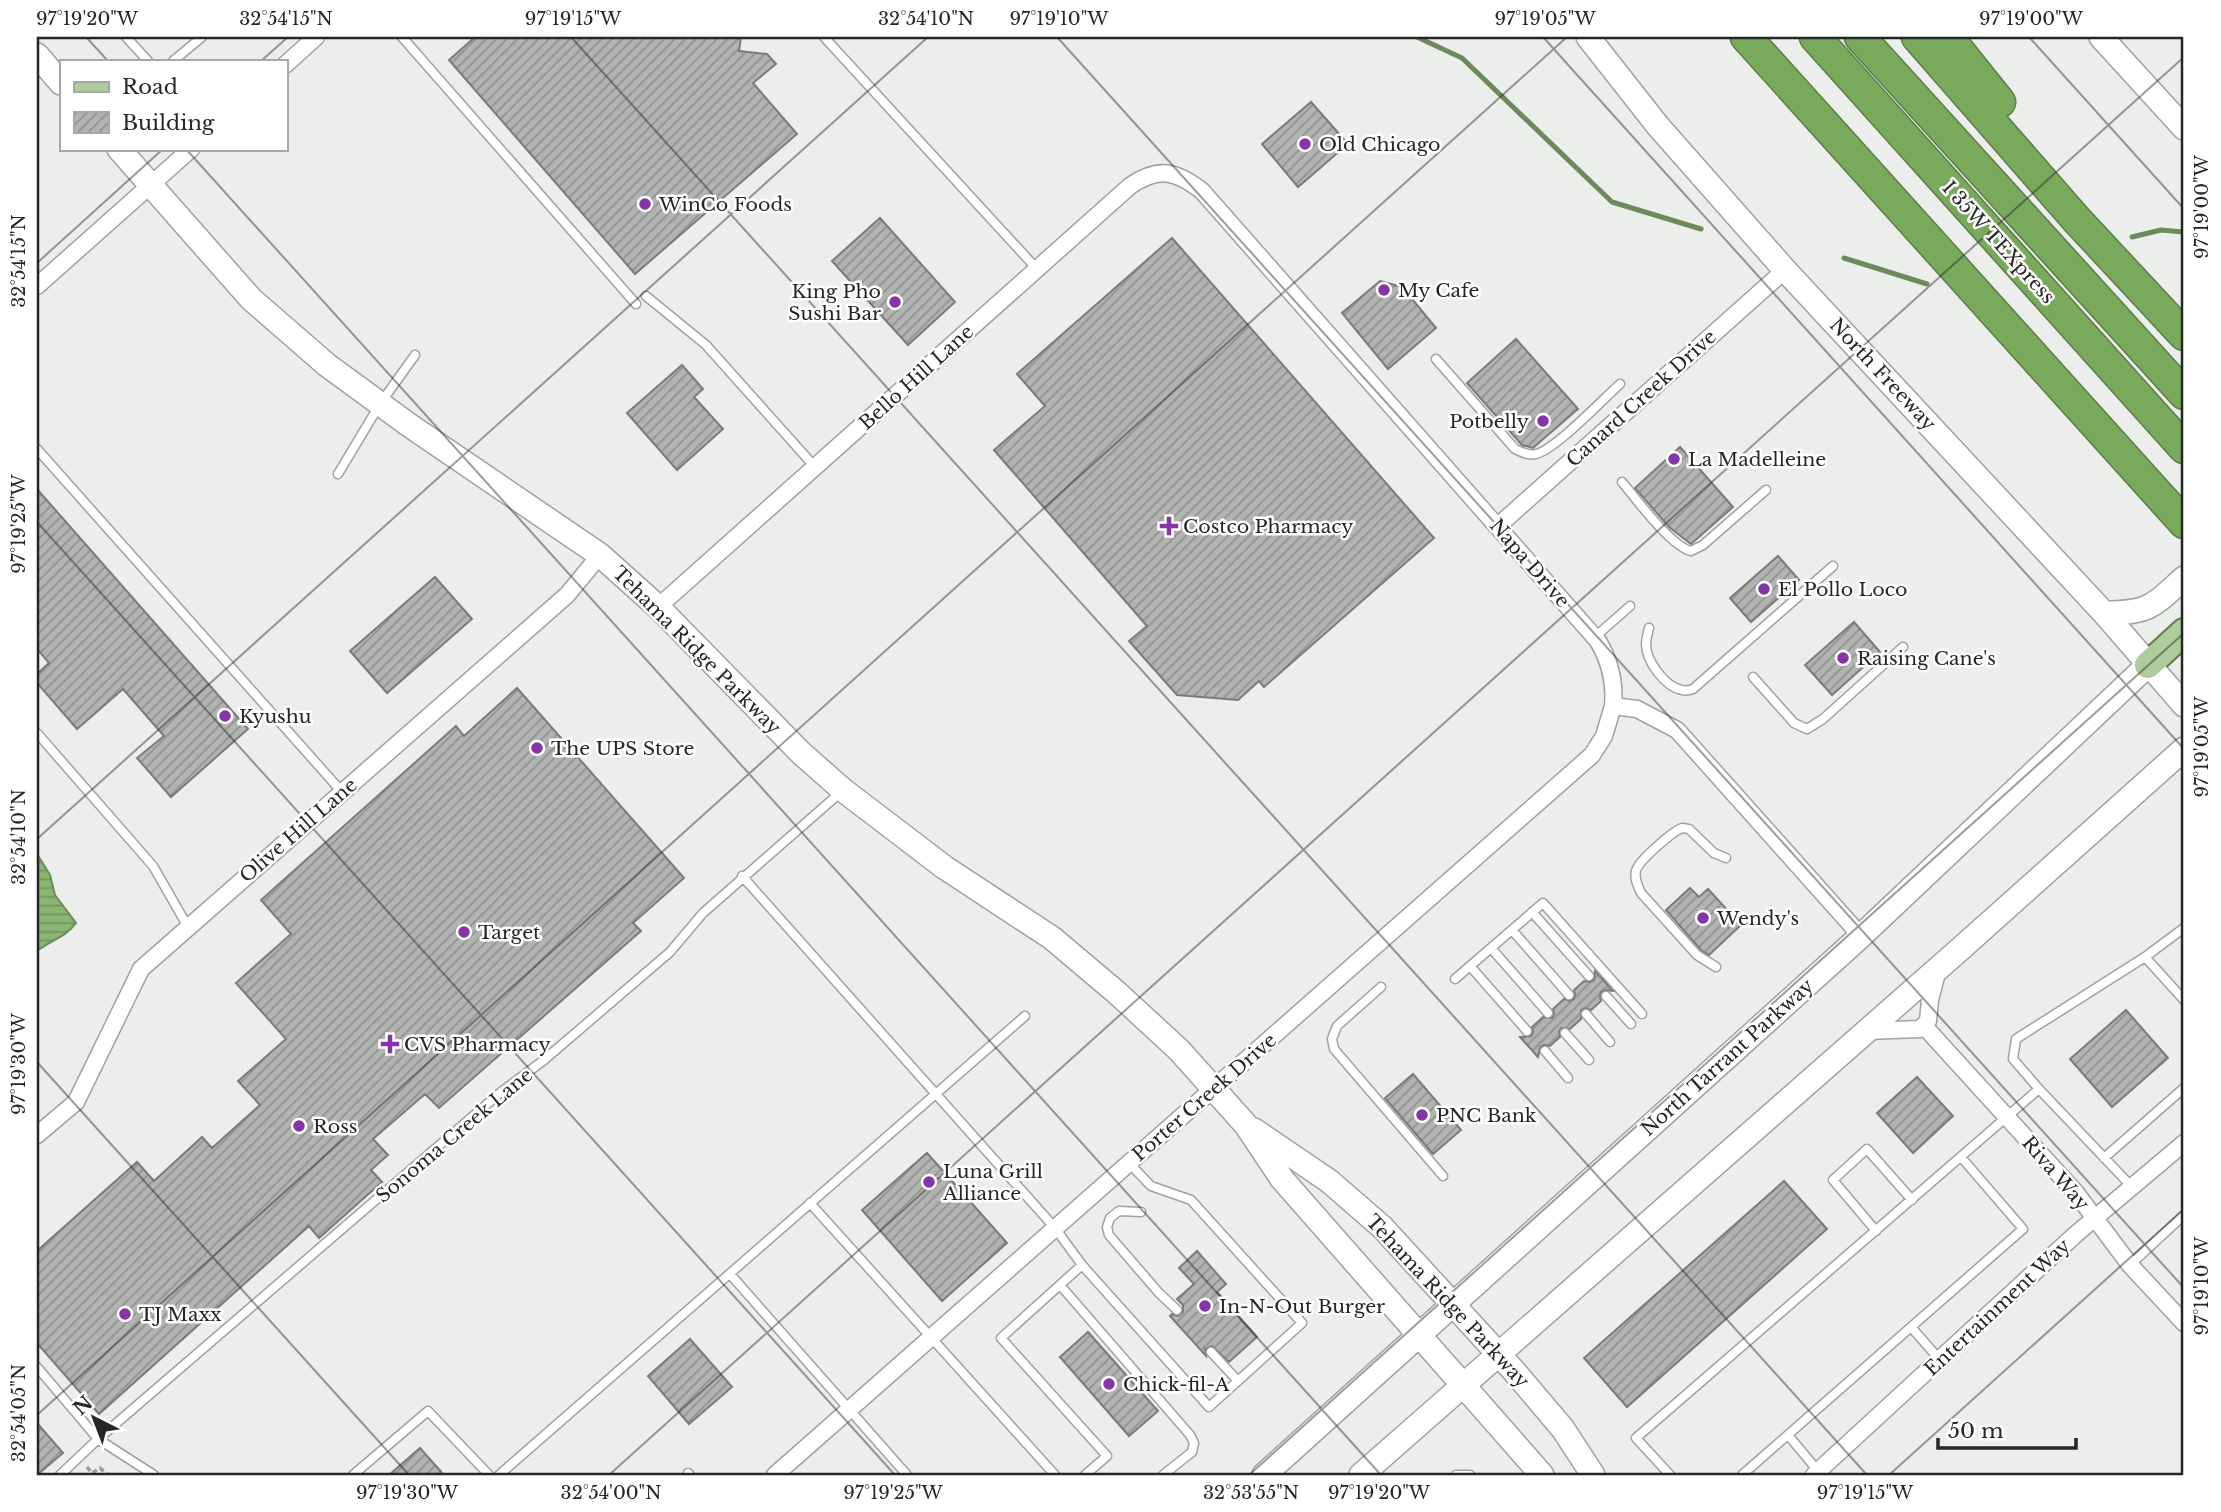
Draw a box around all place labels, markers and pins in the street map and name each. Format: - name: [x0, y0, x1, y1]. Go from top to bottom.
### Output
- place label: Old Chicago: [1319, 133, 1440, 156]
- marker: Old Chicago: [1297, 136, 1313, 152]
- place label: WinCo Foods: [658, 193, 792, 216]
- marker: WinCo Foods: [637, 196, 653, 212]
- place label: My Cafe: [1398, 279, 1479, 302]
- place label: King Pho Sushi Bar: [788, 280, 881, 325]
- marker: My Cafe: [1376, 282, 1392, 298]
- marker: King Pho Sushi Bar: [887, 294, 903, 310]
- place label: Potbelly: [1449, 410, 1529, 433]
- marker: Potbelly: [1535, 413, 1551, 429]
- place label: La Madelleine: [1688, 448, 1826, 471]
- marker: La Madelleine: [1666, 451, 1682, 467]
- place label: Costco Pharmacy: [1183, 515, 1354, 538]
- marker: Costco Pharmacy: [1161, 518, 1177, 534]
- place label: El Pollo Loco: [1778, 578, 1907, 601]
- marker: El Pollo Loco: [1756, 581, 1772, 597]
- place label: Raising Cane's: [1857, 647, 1996, 670]
- marker: Raising Cane's: [1835, 650, 1851, 666]
- place label: Kyushu: [239, 705, 312, 728]
- marker: Kyushu: [217, 708, 233, 724]
- place label: The UPS Store: [551, 737, 694, 760]
- marker: The UPS Store: [529, 740, 545, 756]
- place label: Wendy's: [1716, 907, 1799, 930]
- marker: Wendy's: [1695, 910, 1711, 926]
- place label: Target: [478, 921, 541, 944]
- marker: Target: [456, 924, 472, 940]
- place label: CVS Pharmacy: [404, 1033, 551, 1056]
- marker: CVS Pharmacy: [382, 1036, 398, 1052]
- place label: PNC Bank: [1436, 1104, 1537, 1127]
- marker: PNC Bank: [1414, 1107, 1430, 1123]
- place label: Ross: [313, 1115, 357, 1138]
- marker: Ross: [291, 1118, 307, 1134]
- place label: Luna Grill Alliance: [942, 1160, 1043, 1205]
- marker: Luna Grill Alliance: [921, 1174, 937, 1190]
- place label: In-N-Out Burger: [1219, 1295, 1385, 1318]
- marker: In-N-Out Burger: [1197, 1298, 1213, 1314]
- place label: TJ Maxx: [139, 1303, 222, 1326]
- marker: TJ Maxx: [117, 1306, 133, 1322]
- place label: Chick-fil-A: [1123, 1373, 1230, 1396]
- marker: Chick-fil-A: [1101, 1376, 1117, 1392]

